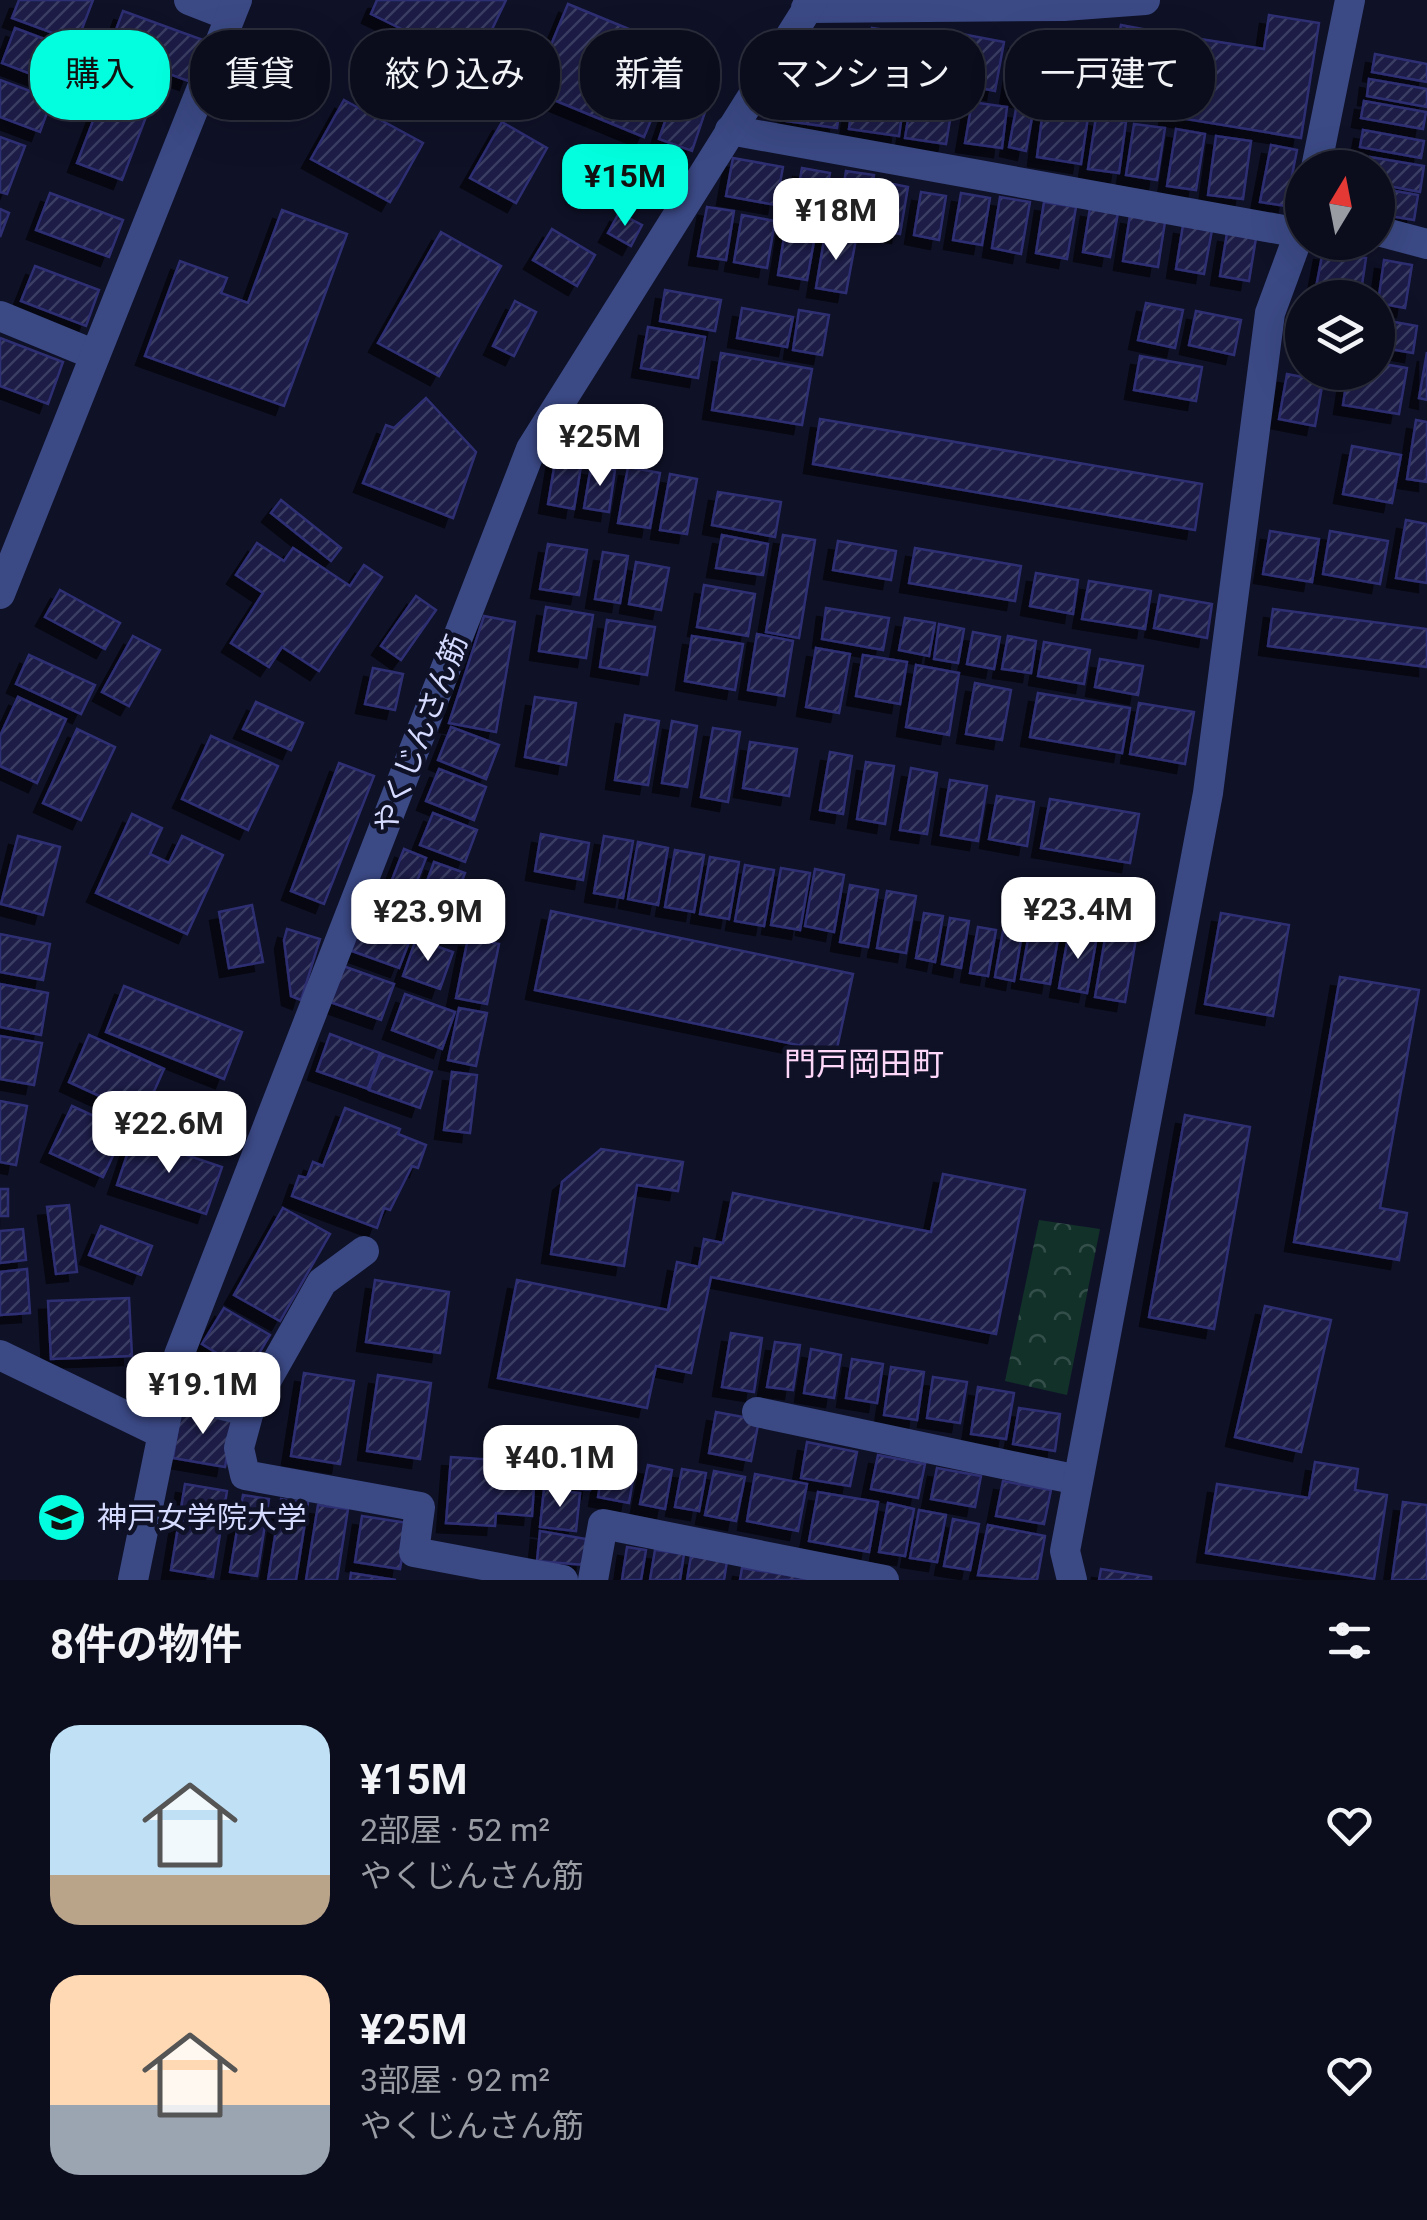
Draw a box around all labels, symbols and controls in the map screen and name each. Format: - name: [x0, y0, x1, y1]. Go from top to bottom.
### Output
- chip: 購入: [30, 30, 170, 120]
- chip: 賃貸: [190, 30, 330, 120]
- chip: 絞り込み: [350, 30, 560, 120]
- chip: 新着: [580, 30, 720, 120]
- chip: マンション: [740, 30, 985, 120]
- chip: 一戸建て: [1005, 30, 1215, 120]
- pin: ¥15M: [566, 144, 684, 229]
- north arrow: [1285, 150, 1395, 260]
- map controls: [1285, 150, 1395, 390]
- text: ¥15M: [584, 157, 666, 195]
- pin: ¥18M: [777, 178, 895, 263]
- text: ¥18M: [795, 191, 877, 229]
- button: layers: [1285, 280, 1395, 390]
- pin: ¥25M: [541, 404, 659, 489]
- text: ¥25M: [559, 417, 641, 455]
- street label: やくじんさん筋: [366, 630, 474, 838]
- pin: ¥23.4M: [997, 877, 1159, 962]
- pin: ¥23.9M: [347, 879, 509, 964]
- text: ¥23.4M: [1023, 890, 1133, 928]
- text: ¥23.9M: [373, 892, 483, 930]
- district label: 門戸岡田町: [784, 1045, 944, 1083]
- pin: ¥22.6M: [88, 1091, 250, 1176]
- text: ¥22.6M: [114, 1104, 224, 1142]
- pin: ¥19.1M: [122, 1352, 284, 1437]
- text: ¥19.1M: [148, 1365, 258, 1403]
- pin: ¥40.1M: [479, 1425, 641, 1510]
- text: ¥40.1M: [505, 1438, 615, 1476]
- school or university icon: 神戸女学院大学: [36, 1491, 88, 1543]
- place label: 神戸女学院大学: [97, 1500, 307, 1535]
- icon: filters: [1322, 1613, 1377, 1668]
- text: 8件の物件: [50, 1620, 242, 1669]
- text: ¥15M: [360, 1755, 467, 1804]
- icon: home: [130, 1765, 250, 1885]
- icon: heart: [1322, 1798, 1377, 1853]
- text: 2部屋 · 52 m²: [360, 1811, 550, 1849]
- text: やくじんさん筋: [360, 1857, 584, 1895]
- text: ¥25M: [360, 2005, 467, 2054]
- icon: home: [130, 2015, 250, 2135]
- icon: heart: [1322, 2048, 1377, 2103]
- text: 3部屋 · 92 m²: [360, 2061, 550, 2099]
- text: やくじんさん筋: [360, 2107, 584, 2145]

